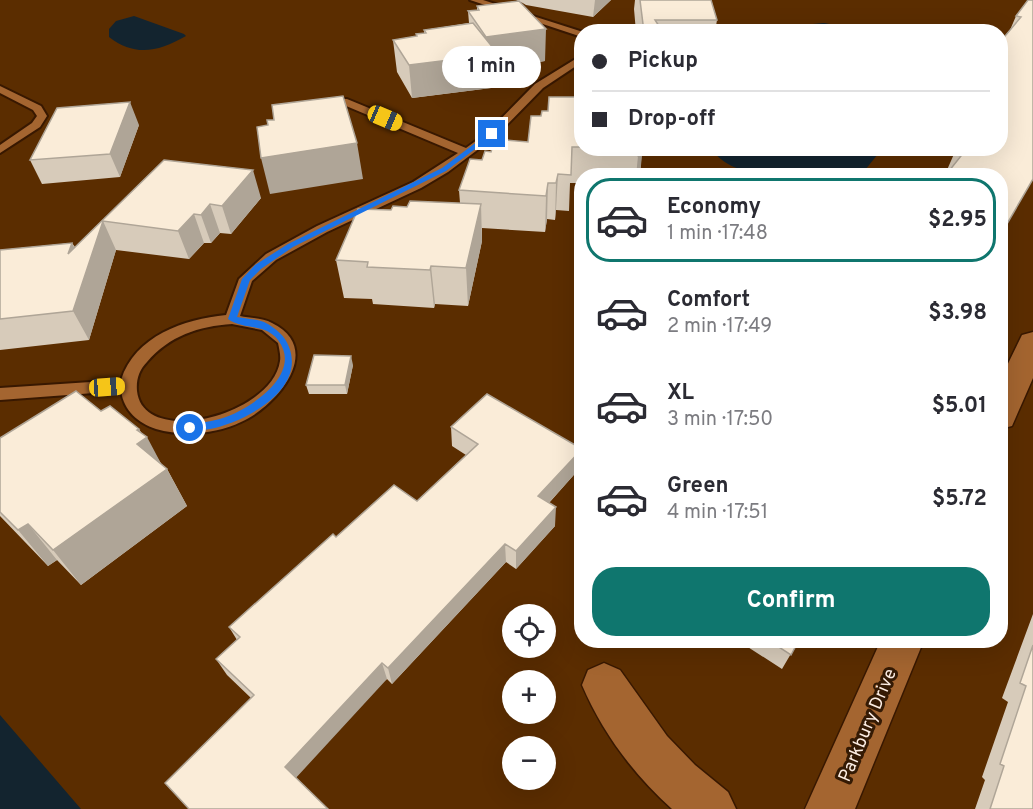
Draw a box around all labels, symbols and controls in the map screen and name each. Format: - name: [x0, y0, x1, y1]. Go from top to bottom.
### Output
- callout: 1 min: [442, 47, 542, 89]
- text: Pickup: [628, 48, 698, 75]
- text: 1 min: [467, 54, 516, 80]
- car: [365, 103, 405, 133]
- text: Drop-off: [628, 106, 715, 133]
- route end: [478, 120, 505, 147]
- icon: car: [595, 193, 649, 247]
- text: Economy: [667, 194, 761, 221]
- text: $2.95: [928, 207, 987, 234]
- text: 1 min · 17:48: [667, 221, 768, 247]
- icon: car: [595, 286, 649, 340]
- text: Comfort: [667, 287, 750, 314]
- text: $3.98: [928, 300, 987, 327]
- text: 2 min · 17:49: [667, 314, 772, 340]
- car: [88, 377, 126, 397]
- icon: car: [595, 379, 649, 433]
- text: XL: [667, 380, 694, 407]
- text: $5.01: [932, 393, 987, 420]
- text: 3 min · 17:50: [667, 407, 773, 433]
- route start: [176, 414, 203, 441]
- icon: car: [595, 472, 649, 526]
- text: Green: [667, 473, 729, 500]
- text: $5.72: [932, 486, 987, 513]
- text: 4 min · 17:51: [667, 500, 768, 526]
- button: Confirm: [592, 567, 990, 636]
- map controls: [502, 604, 556, 790]
- button: locate: [502, 604, 556, 658]
- street label: Parkbury Drive: [834, 665, 903, 786]
- button: +: [502, 670, 556, 724]
- button: −: [502, 736, 556, 790]

